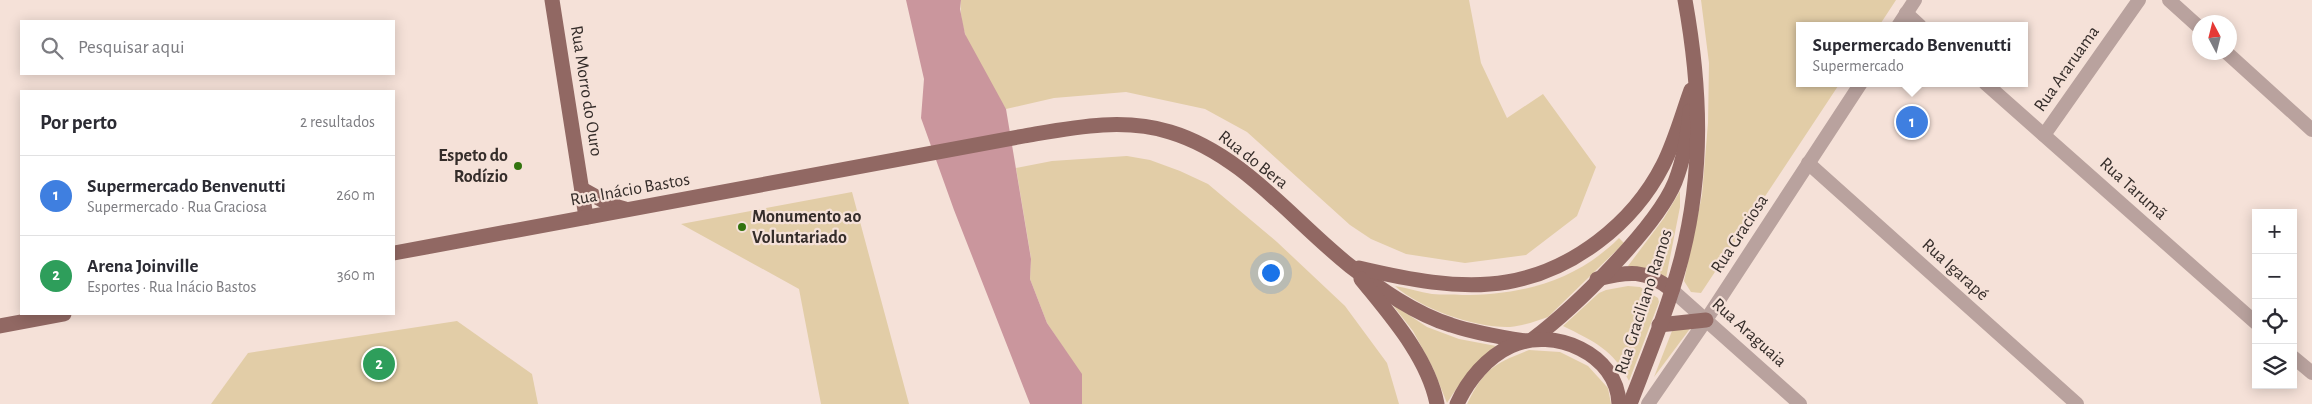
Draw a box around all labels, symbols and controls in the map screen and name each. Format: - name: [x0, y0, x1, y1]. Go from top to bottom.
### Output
- north arrow: [2192, 15, 2237, 60]
- search box: [20, 20, 395, 75]
- popup: [1796, 22, 2028, 87]
- street label: Rua Araruama: [2031, 23, 2103, 115]
- street label: Rua Morro do Ouro: [567, 24, 605, 158]
- icon: search: [38, 34, 66, 62]
- text: Supermercado Benvenutti: [1813, 36, 2011, 55]
- text: Pesquisar aqui: [78, 38, 184, 57]
- text: Supermercado: [1813, 58, 1904, 74]
- pin: 1: [1896, 103, 1928, 141]
- text: Por perto: [40, 112, 117, 133]
- text: 2 resultados: [300, 114, 375, 130]
- street label: Rua do Bera: [1215, 127, 1291, 193]
- place label: Espeto do Rodízio: [438, 147, 508, 186]
- street label: Rua Tarumã: [2096, 154, 2170, 224]
- marker: Espeto do Rodízio: [512, 160, 524, 172]
- street label: Rua Inácio Bastos: [569, 171, 691, 209]
- text: Supermercado Benvenutti: [87, 177, 286, 196]
- text: 1: [53, 187, 59, 203]
- text: 260 m: [336, 187, 375, 203]
- street label: Rua Graciosa: [1708, 192, 1772, 276]
- text: Supermercado · Rua Graciosa: [87, 199, 267, 215]
- place label: Monumento ao Voluntariado: [752, 208, 861, 247]
- map controls: [2252, 209, 2297, 389]
- button: +: [2252, 209, 2297, 254]
- marker: Monumento ao Voluntariado: [736, 221, 748, 233]
- street label: Rua Graciliano Ramos: [1612, 227, 1676, 377]
- street label: Rua Igarapé: [1918, 236, 1992, 304]
- button: −: [2252, 254, 2297, 299]
- text: Arena Joinville: [87, 257, 198, 276]
- your location: [1258, 260, 1284, 286]
- text: 2: [52, 267, 60, 283]
- text: 360 m: [337, 267, 375, 283]
- text: Esportes · Rua Inácio Bastos: [87, 279, 256, 295]
- street label: Rua Araguaia: [1708, 295, 1790, 371]
- button: locate: [2252, 299, 2297, 344]
- button: layers: [2252, 344, 2297, 389]
- pin: 2: [363, 345, 395, 383]

